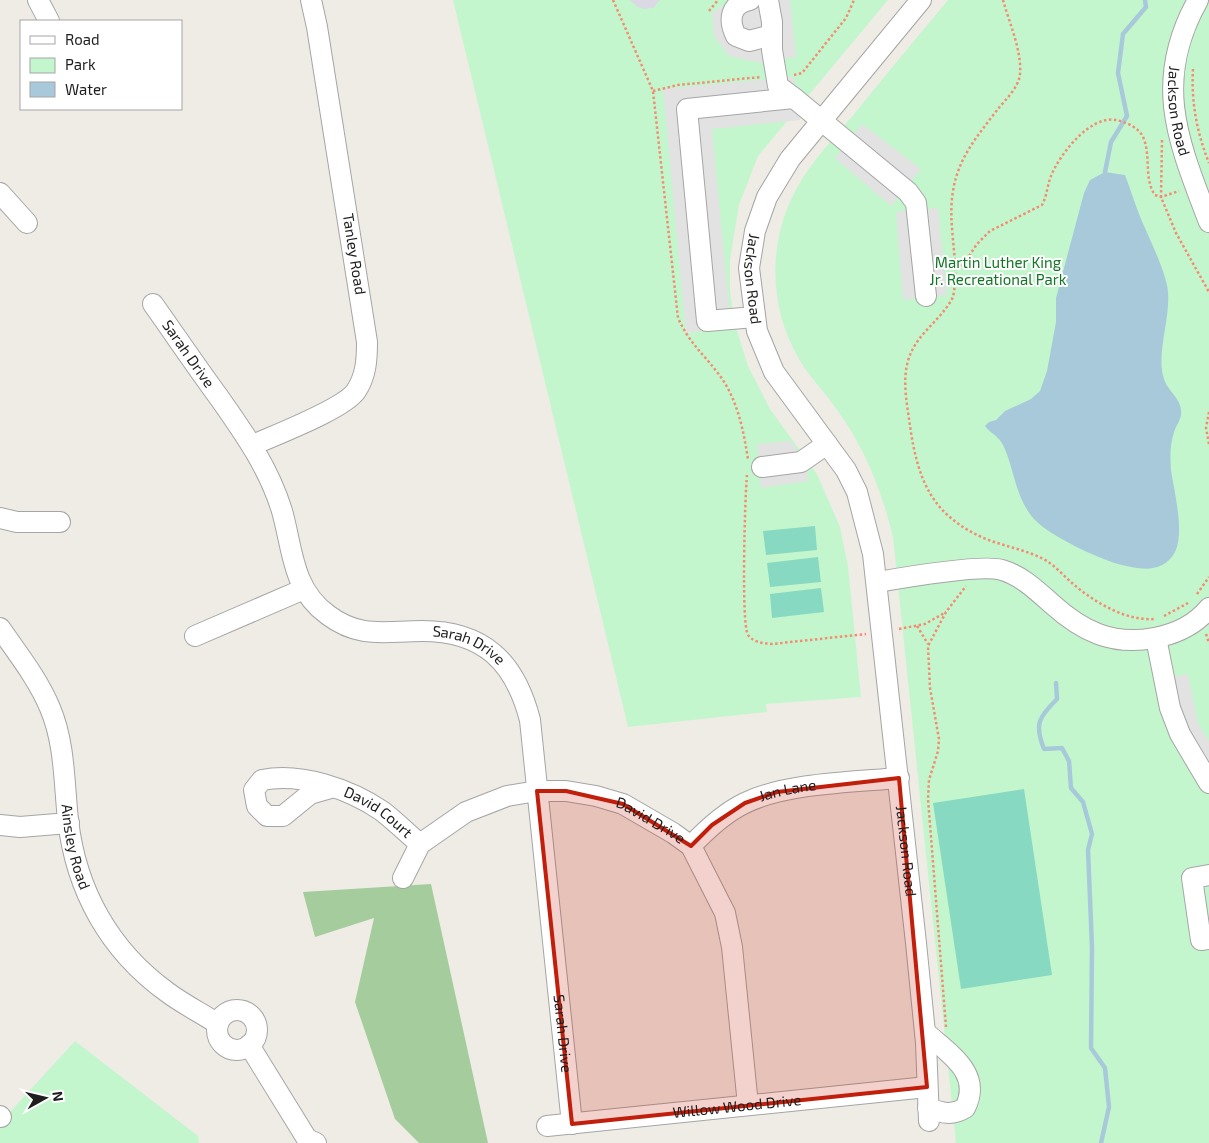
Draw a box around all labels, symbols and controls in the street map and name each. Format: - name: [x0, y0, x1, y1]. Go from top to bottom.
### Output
- legend: [20, 20, 182, 110]
- text: Road: [65, 30, 100, 48]
- text: Park: [65, 55, 96, 73]
- street label: Jackson Road: [1165, 65, 1194, 158]
- text: Water: [65, 80, 107, 98]
- street label: Tanley Road: [340, 212, 370, 296]
- street label: Jackson Road: [741, 233, 766, 325]
- park label: Martin Luther King Jr. Recreational Park: [930, 253, 1067, 288]
- street label: Sarah Drive: [159, 316, 219, 391]
- street label: Sarah Drive: [432, 621, 510, 668]
- street label: Jan Lane: [756, 775, 817, 805]
- street label: David Court: [342, 782, 417, 841]
- street label: David Drive: [614, 792, 689, 847]
- street label: Ainsley Road: [59, 803, 95, 892]
- street label: Jackson Road: [893, 805, 921, 897]
- street label: Sarah Drive: [551, 993, 577, 1073]
- north arrow: [20, 1073, 70, 1123]
- text: N: [49, 1090, 67, 1102]
- street label: Willow Wood Drive: [672, 1090, 802, 1121]

